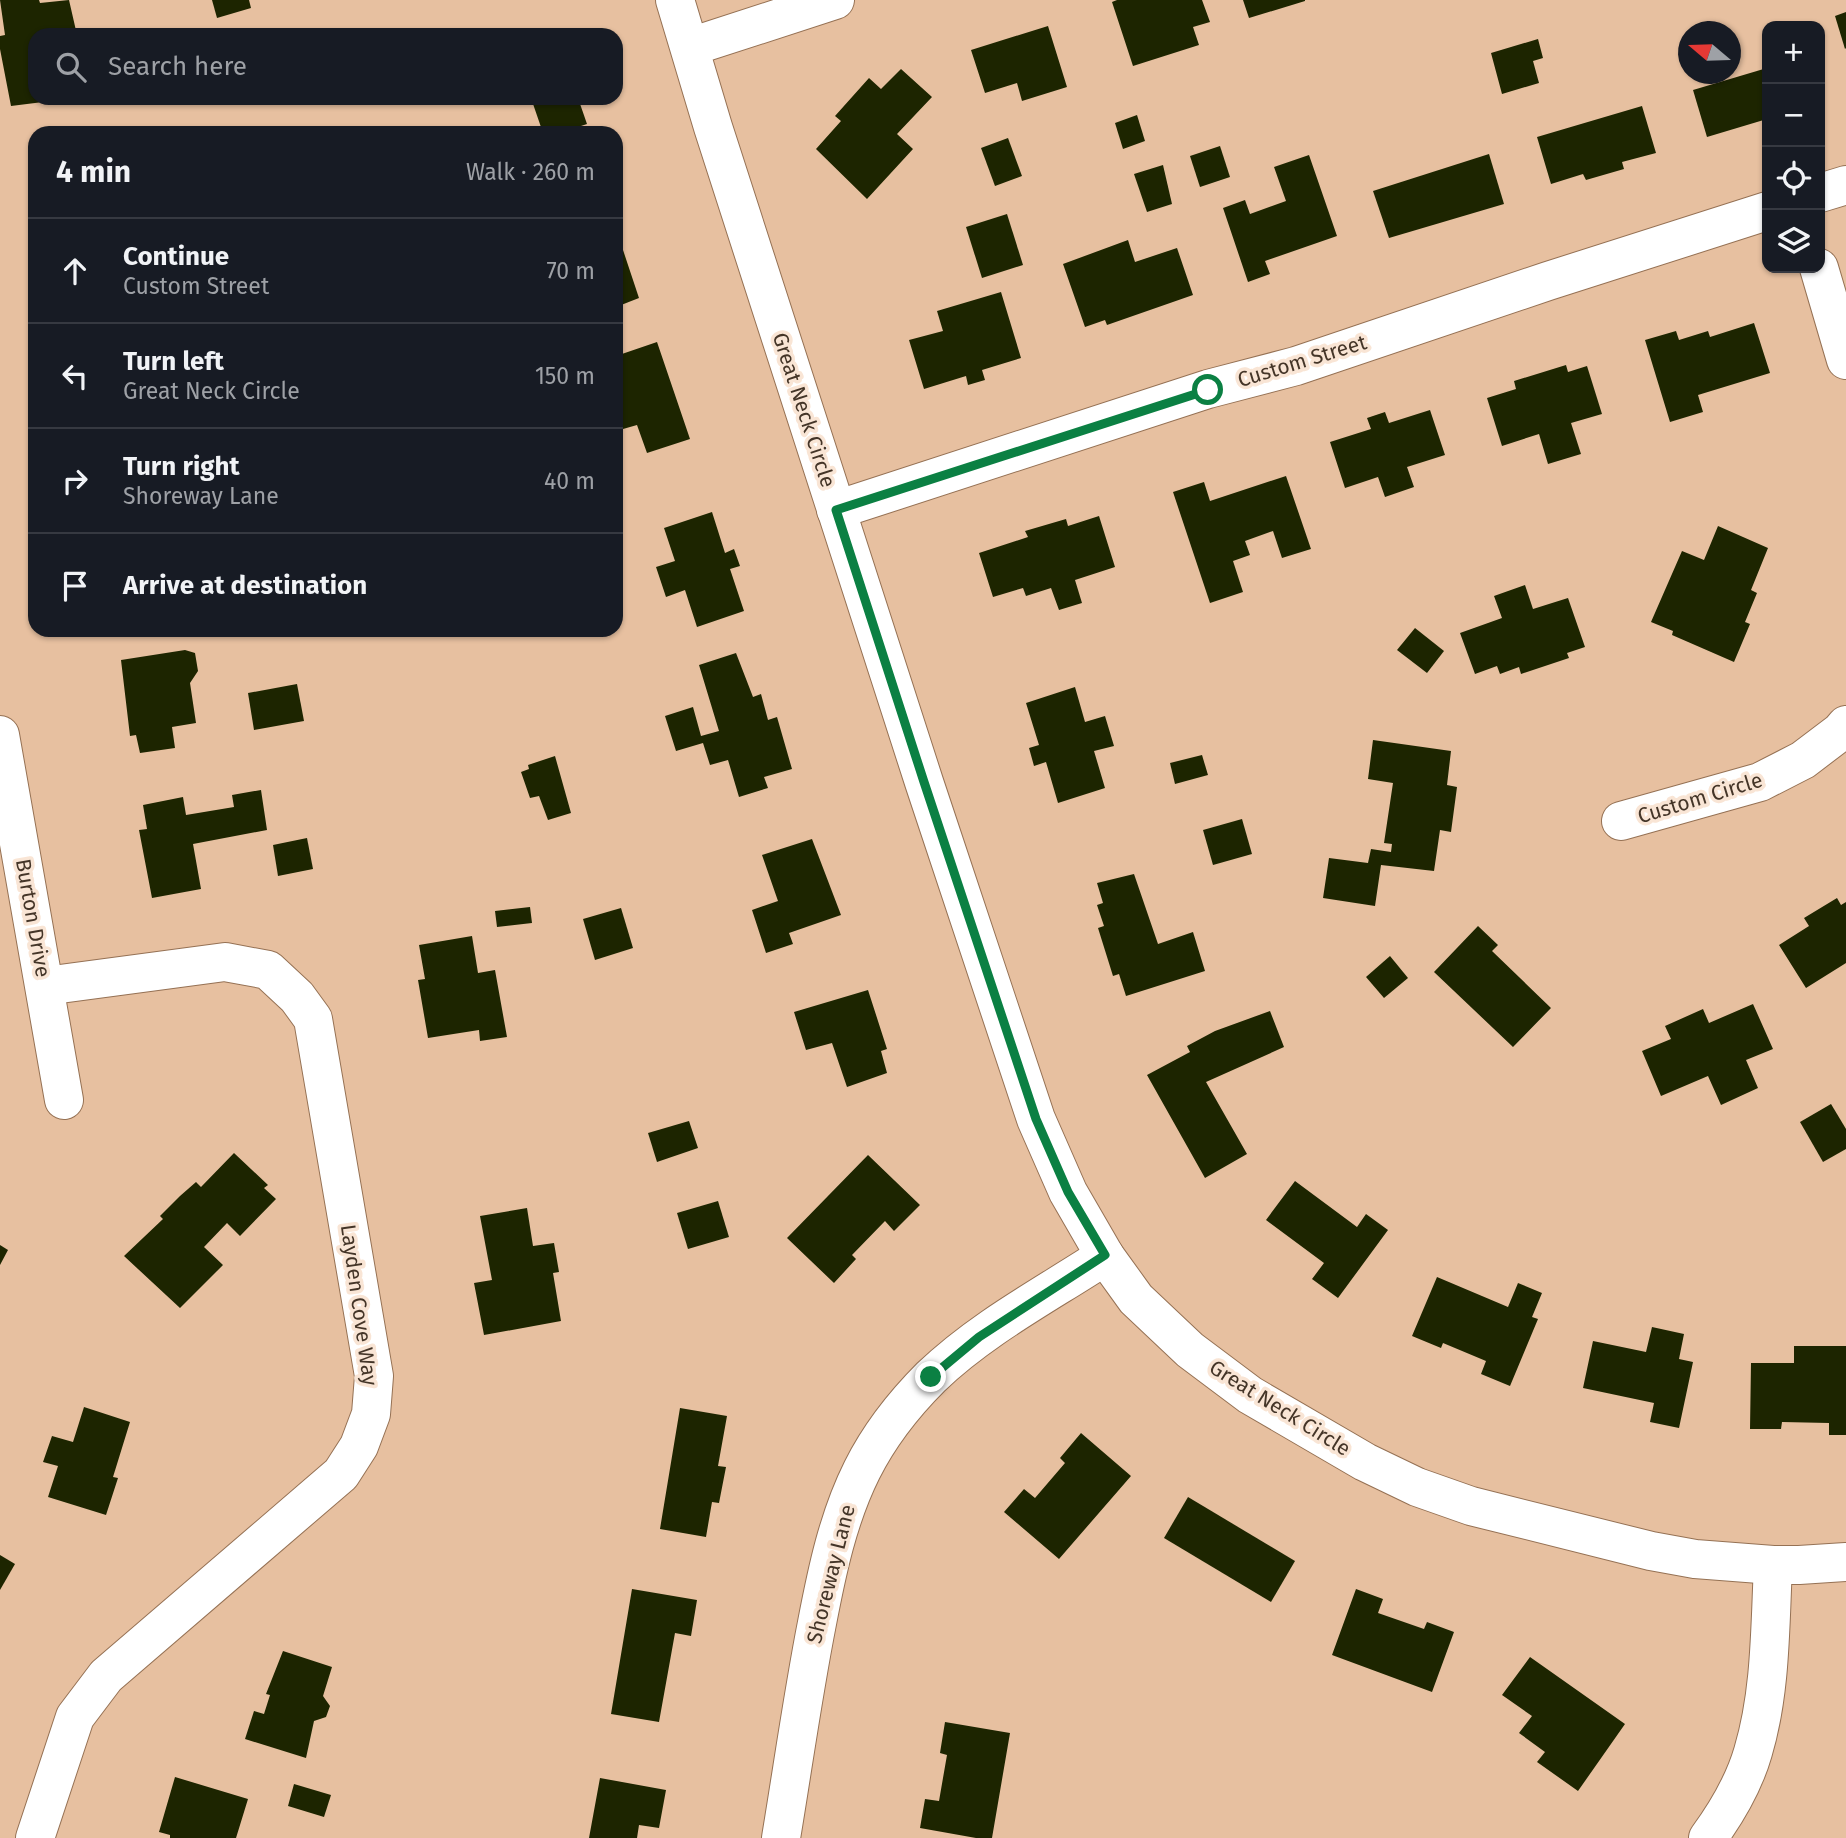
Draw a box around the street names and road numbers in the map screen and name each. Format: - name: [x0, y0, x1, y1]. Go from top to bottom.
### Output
- street label: Great Neck Circle: [767, 329, 841, 491]
- street label: Custom Street: [1234, 329, 1370, 393]
- street label: Custom Circle: [1634, 767, 1766, 829]
- street label: Burton Drive: [10, 857, 56, 979]
- street label: Layden Cove Way: [335, 1223, 383, 1388]
- street label: Great Neck Circle: [1205, 1354, 1355, 1462]
- street label: Shoreway Lane: [801, 1502, 861, 1646]

